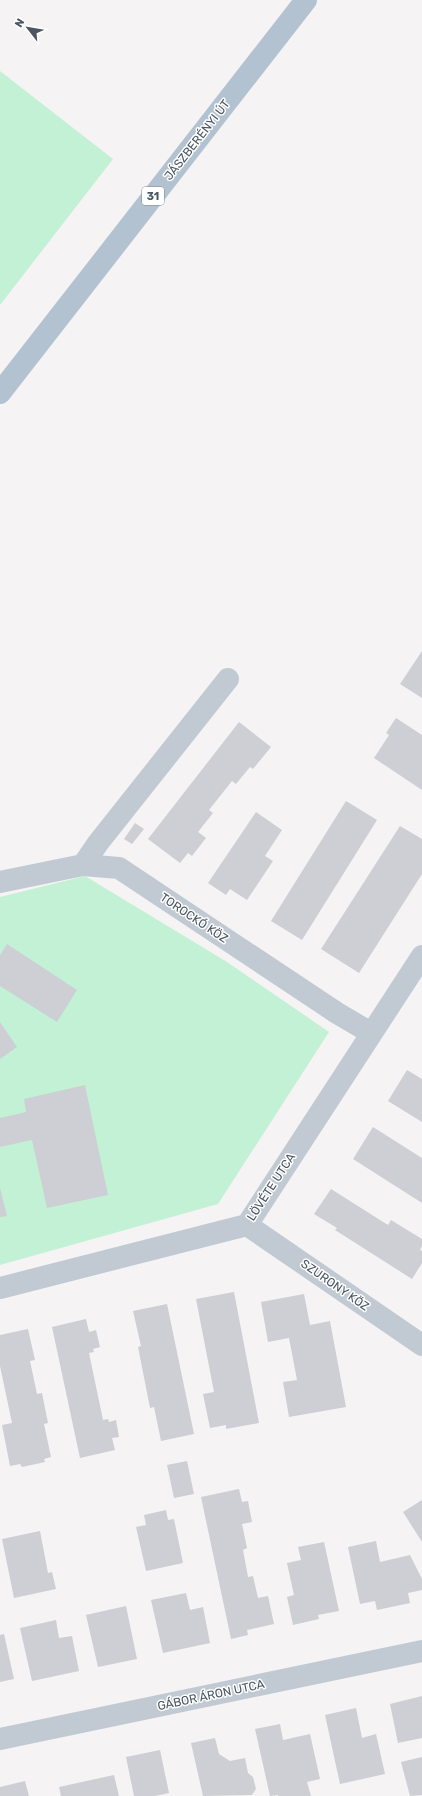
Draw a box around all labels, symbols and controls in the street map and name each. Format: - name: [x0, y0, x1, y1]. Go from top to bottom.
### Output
- north arrow: [8, 8, 48, 48]
- text: N: [12, 16, 28, 30]
- street label: JÁSZBERÉNYI ÚT: [161, 97, 233, 183]
- road number: 31: [142, 187, 164, 205]
- street label: TOROCKÓ KÖZ: [157, 890, 231, 946]
- street label: LÖVÉTE UTCA: [244, 1150, 298, 1224]
- street label: SZURONY KÖZ: [298, 1256, 372, 1314]
- street label: GÁBOR ÁRON UTCA: [156, 1677, 266, 1713]

